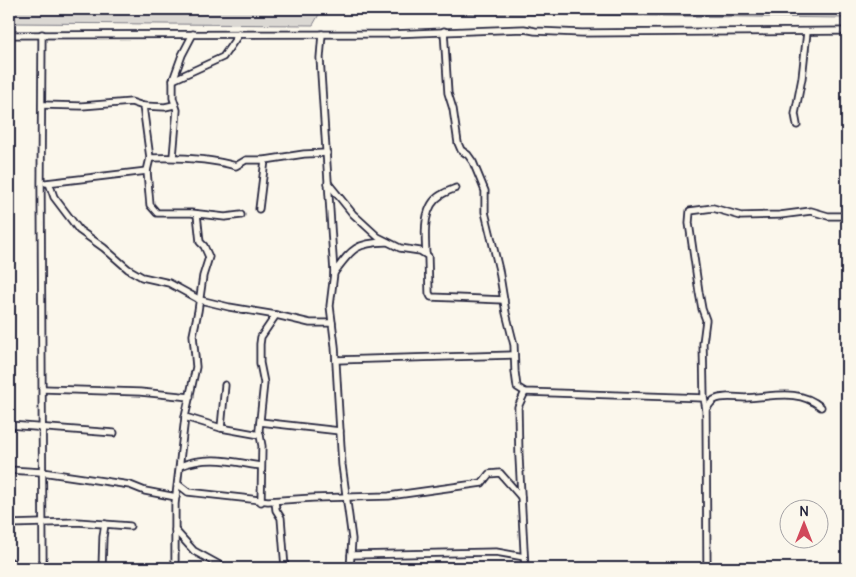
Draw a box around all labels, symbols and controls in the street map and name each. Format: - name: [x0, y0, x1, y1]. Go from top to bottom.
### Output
- north arrow: [778, 500, 828, 550]
- text: N: [799, 502, 809, 520]

